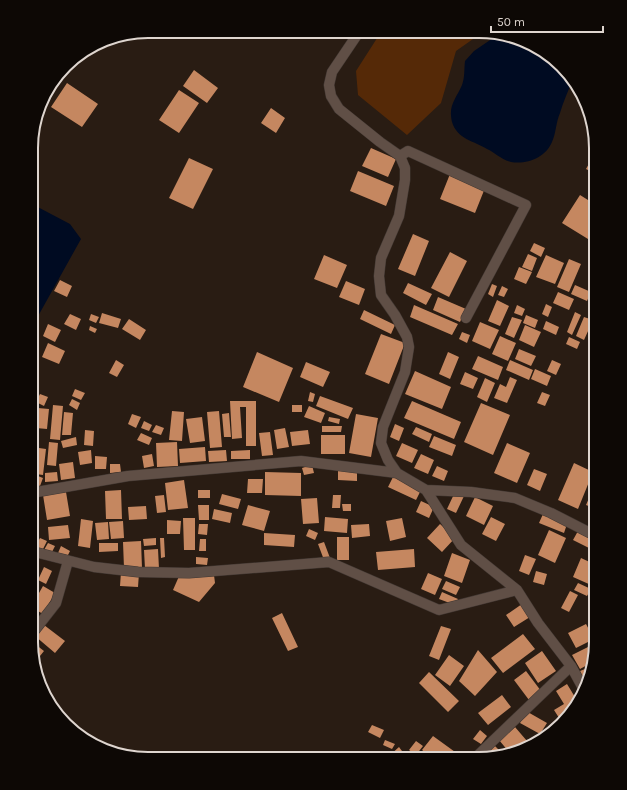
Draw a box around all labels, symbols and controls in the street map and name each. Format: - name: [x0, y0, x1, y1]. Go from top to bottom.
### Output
- scale bar: [491, 8, 603, 34]
- text: 50 m: [497, 15, 525, 29]

